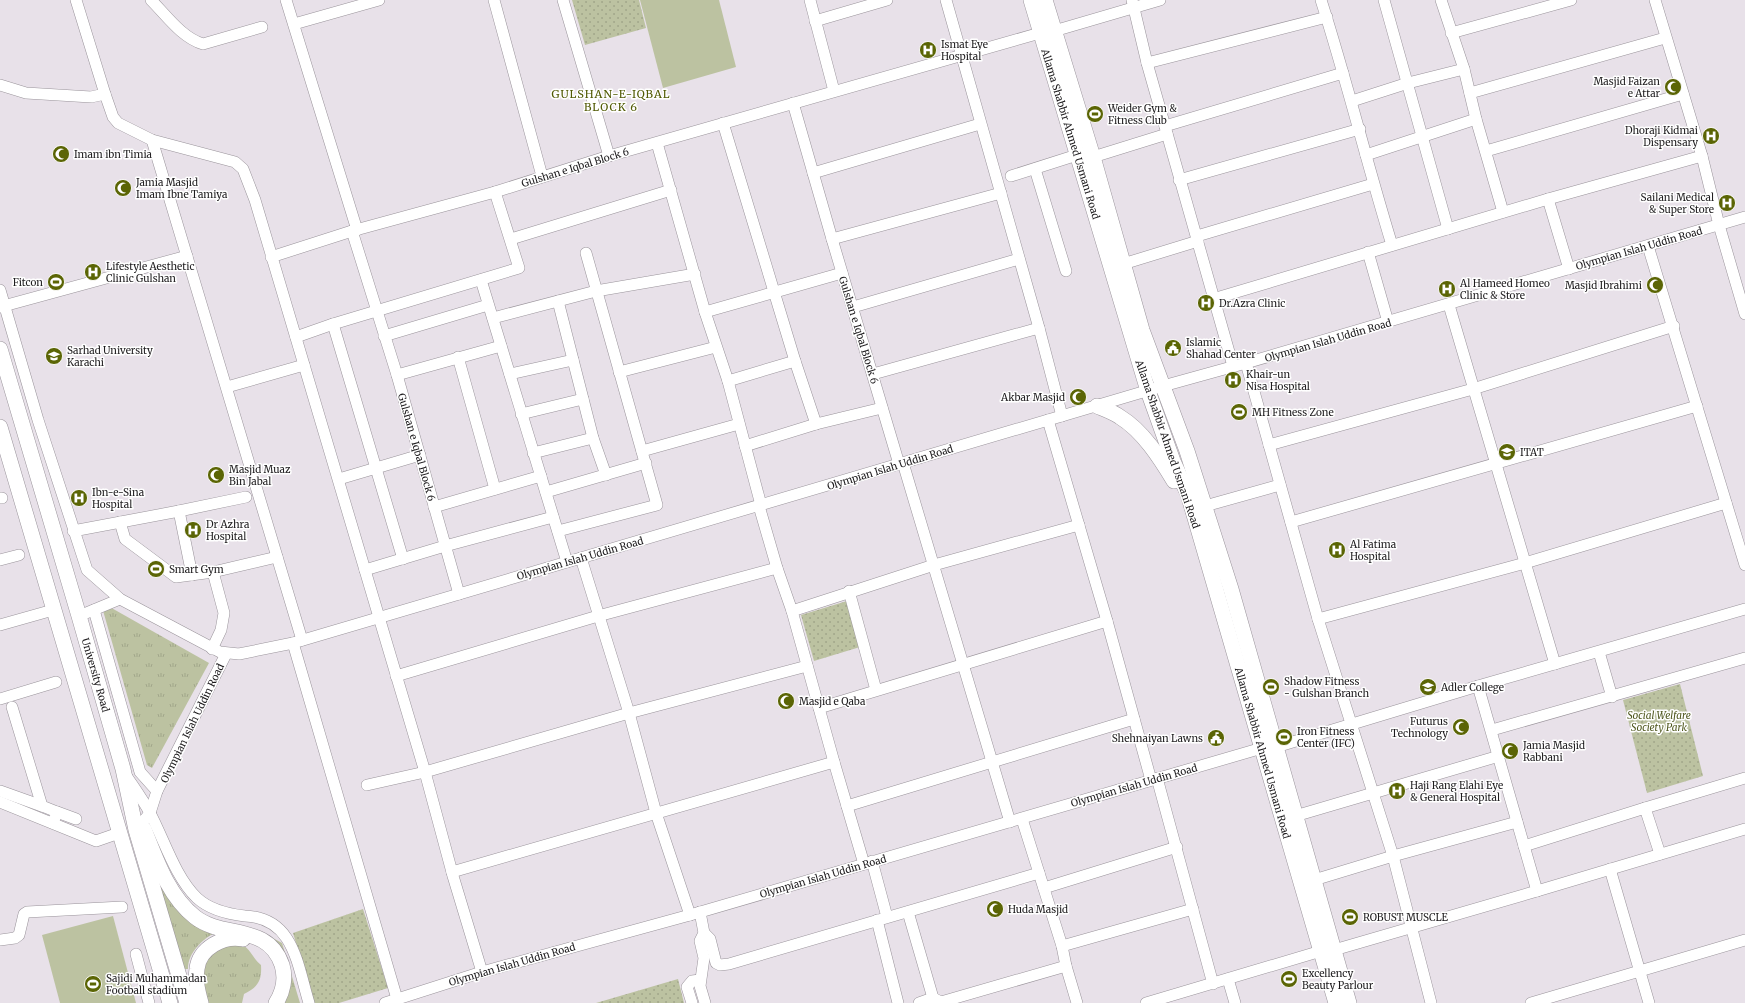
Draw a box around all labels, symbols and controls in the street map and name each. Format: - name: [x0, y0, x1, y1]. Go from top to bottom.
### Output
- place label: Ismat Eye Hospital: [941, 38, 988, 63]
- hospital icon: Ismat Eye Hospital: [918, 40, 938, 60]
- street label: Allama Shabbir Ahmed Usmani Road: [1038, 46, 1103, 221]
- place label: Masjid Faizan e Attar: [1593, 75, 1660, 100]
- mosque icon: Masjid Faizan e Attar: [1663, 77, 1683, 97]
- district label: GULSHAN-E-IQBAL BLOCK 6: [551, 87, 671, 114]
- place label: Weider Gym & Fitness Club: [1107, 102, 1177, 127]
- sports icon: Weider Gym & Fitness Club: [1085, 104, 1105, 124]
- place label: Dhoraji Kidmai Dispensary: [1625, 124, 1698, 149]
- hospital icon: Dhoraji Kidmai Dispensary: [1701, 126, 1721, 146]
- mosque icon: Imam ibn Timia: [51, 144, 71, 164]
- street label: Gulshan e Iqbal Block 6: [520, 145, 630, 190]
- place label: Imam ibn Timia: [74, 148, 153, 161]
- place label: Jamia Masjid Imam Ibne Tamiya: [135, 176, 228, 201]
- mosque icon: Jamia Masjid Imam Ibne Tamiya: [113, 178, 133, 198]
- place label: Sailani Medical & Super Store: [1641, 191, 1714, 216]
- hospital icon: Sailani Medical & Super Store: [1717, 193, 1737, 213]
- street label: Olympian Islah Uddin Road: [1574, 224, 1704, 273]
- place label: Lifestyle Aesthetic Clinic Gulshan: [106, 260, 195, 285]
- hospital icon: Lifestyle Aesthetic Clinic Gulshan: [83, 262, 103, 282]
- sports icon: Fitcon: [46, 272, 66, 292]
- street label: Gulshan e Iqbal Block 6: [836, 275, 881, 385]
- mosque icon: Masjid Ibrahimi: [1645, 275, 1665, 295]
- place label: Fitcon: [13, 276, 43, 289]
- place label: Al Hameed Homeo Clinic & Store: [1459, 277, 1550, 302]
- hospital icon: Al Hameed Homeo Clinic & Store: [1437, 279, 1457, 299]
- place label: Masjid Ibrahimi: [1565, 279, 1642, 292]
- hospital icon: Dr.Azra Clinic: [1196, 293, 1216, 313]
- place label: Dr.Azra Clinic: [1219, 297, 1285, 310]
- street label: Olympian Islah Uddin Road: [1263, 316, 1393, 365]
- place label: Islamic Shahad Center: [1186, 336, 1256, 361]
- public building icon: Islamic Shahad Center: [1163, 338, 1183, 358]
- place label: Sarhad University Karachi: [67, 344, 153, 369]
- school or university icon: Sarhad University Karachi: [44, 346, 64, 366]
- street label: Allama Shabbir Ahmed Usmani Road: [1132, 357, 1203, 530]
- place label: Khair-un Nisa Hospital: [1246, 368, 1310, 393]
- hospital icon: Khair-un Nisa Hospital: [1223, 370, 1243, 390]
- mosque icon: Akbar Masjid: [1068, 387, 1088, 407]
- place label: Akbar Masjid: [1000, 391, 1065, 404]
- street label: Gulshan e Iqbal Block 6: [395, 392, 438, 503]
- sports icon: MH Fitness Zone: [1229, 402, 1249, 422]
- place label: MH Fitness Zone: [1252, 406, 1334, 419]
- street label: Olympian Islah Uddin Road: [826, 442, 955, 493]
- school or university icon: ITAT: [1497, 442, 1517, 462]
- place label: ITAT: [1520, 446, 1544, 459]
- place label: Masjid Muaz Bin Jabal: [229, 463, 291, 488]
- mosque icon: Masjid Muaz Bin Jabal: [206, 465, 226, 485]
- place label: Ibn-e-Sina Hospital: [92, 486, 145, 511]
- hospital icon: Ibn-e-Sina Hospital: [69, 488, 89, 508]
- place label: Dr Azhra Hospital: [206, 518, 250, 543]
- hospital icon: Dr Azhra Hospital: [183, 520, 203, 540]
- street label: Olympian Islah Uddin Road: [515, 534, 645, 583]
- place label: Al Fatima Hospital: [1349, 538, 1397, 563]
- hospital icon: Al Fatima Hospital: [1327, 540, 1347, 560]
- sports icon: Smart Gym: [146, 559, 166, 579]
- place label: Smart Gym: [169, 563, 224, 576]
- street label: University Road: [79, 637, 112, 714]
- street label: Olympian Islah Uddin Road: [158, 661, 227, 785]
- street label: Allama Shabbir Ahmed Usmani Road: [1232, 665, 1293, 840]
- place label: Shadow Fitness - Gulshan Branch: [1284, 675, 1369, 700]
- sports icon: Shadow Fitness - Gulshan Branch: [1261, 677, 1281, 697]
- school or university icon: Adler College: [1418, 677, 1438, 697]
- place label: Adler College: [1440, 681, 1504, 694]
- mosque icon: Masjid e Qaba: [776, 691, 796, 711]
- place label: Masjid e Qaba: [799, 695, 866, 708]
- park label: Social Welfare Society Park: [1627, 709, 1691, 734]
- place label: Futurus Technology: [1391, 715, 1448, 740]
- mosque icon: Futurus Technology: [1451, 717, 1471, 737]
- place label: Iron Fitness Center (IFC): [1297, 725, 1355, 750]
- sports icon: Iron Fitness Center (IFC): [1274, 727, 1294, 747]
- public building icon: Shehnaiyan Lawns: [1206, 728, 1226, 748]
- place label: Shehnaiyan Lawns: [1112, 732, 1203, 745]
- place label: Jamia Masjid Rabbani: [1522, 739, 1585, 764]
- mosque icon: Jamia Masjid Rabbani: [1500, 741, 1520, 761]
- street label: Olympian Islah Uddin Road: [1069, 761, 1199, 810]
- place label: Haji Rang Elahi Eye & General Hospital: [1410, 779, 1503, 804]
- hospital icon: Haji Rang Elahi Eye & General Hospital: [1387, 781, 1407, 801]
- street label: Olympian Islah Uddin Road: [758, 852, 888, 901]
- mosque icon: Huda Masjid: [985, 899, 1005, 919]
- place label: Huda Masjid: [1008, 903, 1068, 916]
- sports icon: ROBUST MUSCLE: [1340, 907, 1360, 927]
- place label: ROBUST MUSCLE: [1363, 911, 1449, 924]
- street label: Olympian Islah Uddin Road: [447, 940, 577, 989]
- place label: Excellency Beauty Parlour: [1302, 967, 1374, 992]
- sports icon: Excellency Beauty Parlour: [1279, 969, 1299, 989]
- place label: Sajidi Muhammadan Football stadium: [106, 972, 207, 997]
- sports icon: Sajidi Muhammadan Football stadium: [83, 974, 103, 994]

